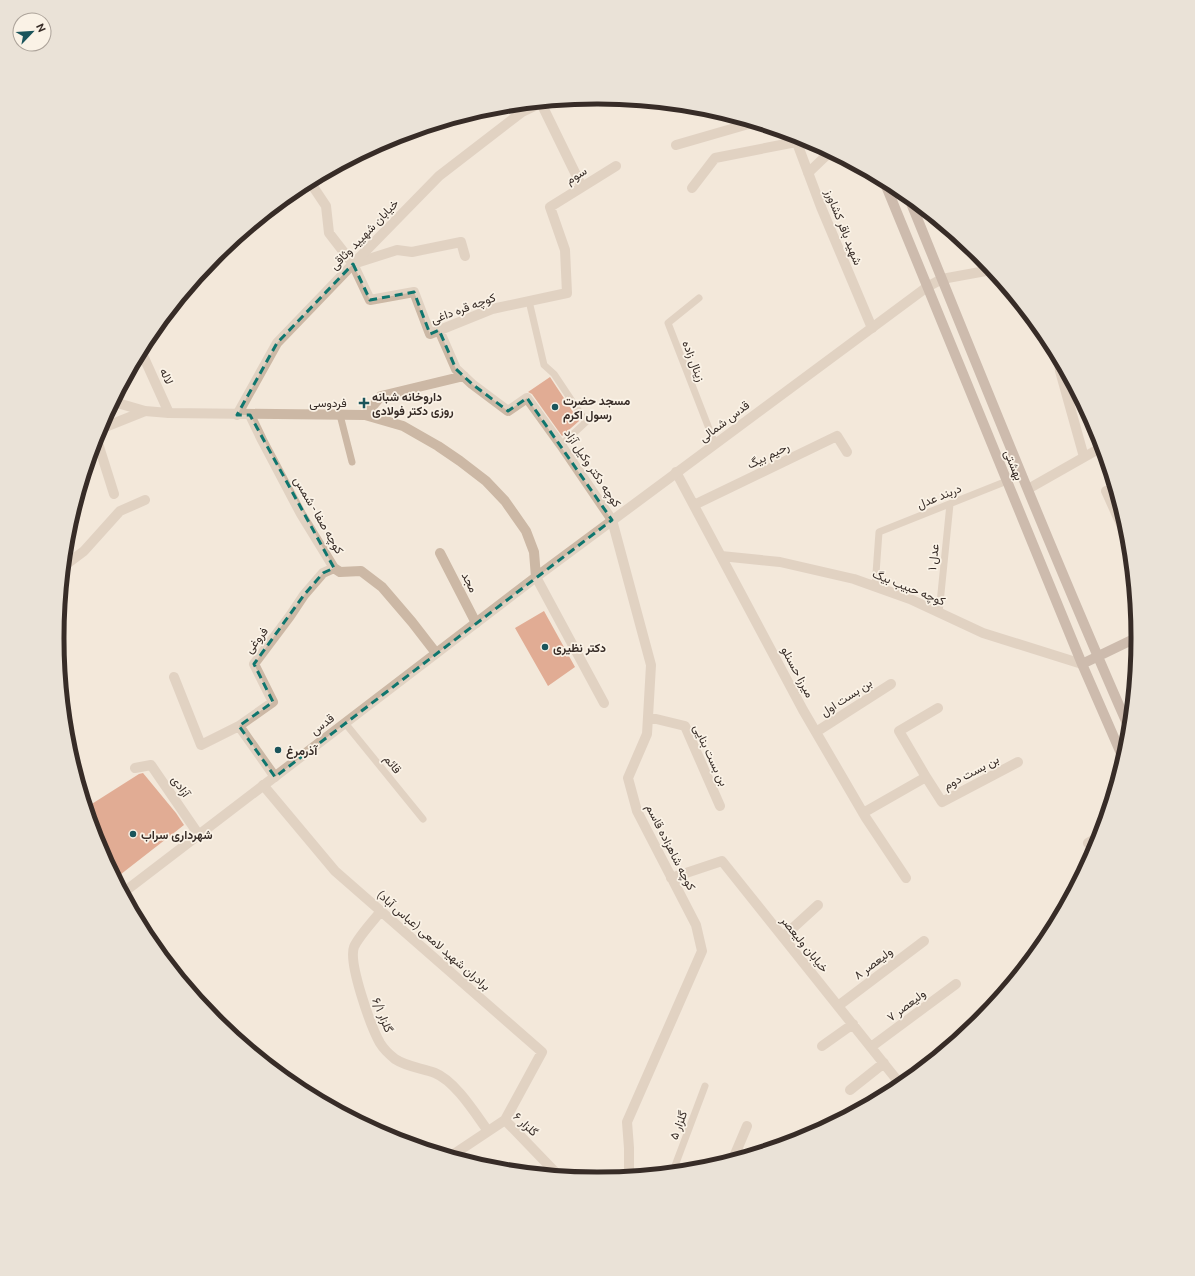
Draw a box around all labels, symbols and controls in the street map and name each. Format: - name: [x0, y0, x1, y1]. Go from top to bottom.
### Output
- north arrow: [12, 12, 52, 52]
- text: N: [34, 22, 48, 34]
- street label: سوم: [563, 164, 590, 188]
- street label: شهید باقر کشاورز: [821, 186, 865, 267]
- street label: خیابان شهیید وثاقی: [327, 196, 402, 273]
- street label: کوچه قره داغی: [429, 290, 498, 328]
- street label: زینال زاده: [678, 339, 708, 384]
- street label: لاله: [158, 366, 176, 386]
- place label: داروخانه شبانه روزی دکتر فولادی: [372, 390, 454, 419]
- place label: مسجد حضرت رسول اکرم: [563, 394, 631, 423]
- street label: فردوسی: [309, 396, 347, 411]
- marker: داروخانه شبانه روزی دکتر فولادی: [359, 398, 369, 408]
- street label: قدس شمالی: [696, 398, 753, 446]
- marker: مسجد حضرت رسول اکرم: [550, 402, 560, 412]
- street label: کوچه دکتر وکیل آزاد: [560, 427, 624, 511]
- street label: رحیم بیگ: [745, 439, 792, 473]
- street label: بهشتی: [1000, 448, 1026, 483]
- street label: کوچه صفا - شمس: [290, 474, 346, 557]
- street label: دربند عدل: [915, 481, 964, 513]
- street label: عدل ۱: [925, 543, 943, 571]
- street label: کوچه حبیب بیگ: [870, 566, 947, 609]
- street label: مجد: [459, 570, 481, 595]
- street label: فروغی: [242, 624, 272, 657]
- place label: دکتر نظیری: [553, 641, 606, 656]
- marker: دکتر نظیری: [540, 642, 550, 652]
- street label: میرزا حسنلو: [777, 644, 817, 701]
- street label: بن بست اول: [818, 676, 875, 720]
- street label: قدس: [308, 711, 338, 739]
- street label: بن بست بنایی: [689, 722, 731, 789]
- place label: آذرمرغ: [286, 744, 318, 759]
- marker: آذرمرغ: [273, 745, 283, 755]
- street label: قائم: [380, 752, 404, 777]
- street label: بن بست دوم: [941, 752, 1002, 794]
- street label: آزادی: [167, 773, 194, 801]
- street label: کوچه شاهزاده قاسم: [642, 802, 698, 893]
- place label: شهرداری سراب: [141, 828, 213, 843]
- marker: شهرداری سراب: [128, 829, 138, 839]
- street label: برادران شهید لامعی (عباس آباد): [373, 887, 493, 994]
- street label: خیابان ولیعصر: [776, 913, 831, 976]
- street label: ولیعصر ۸: [851, 944, 896, 983]
- street label: ولیعصر ۷: [884, 986, 929, 1025]
- street label: گلزار ۶/۱: [368, 996, 396, 1035]
- street label: گلزار ۵: [667, 1109, 691, 1142]
- street label: گلزار ۶: [510, 1110, 541, 1140]

